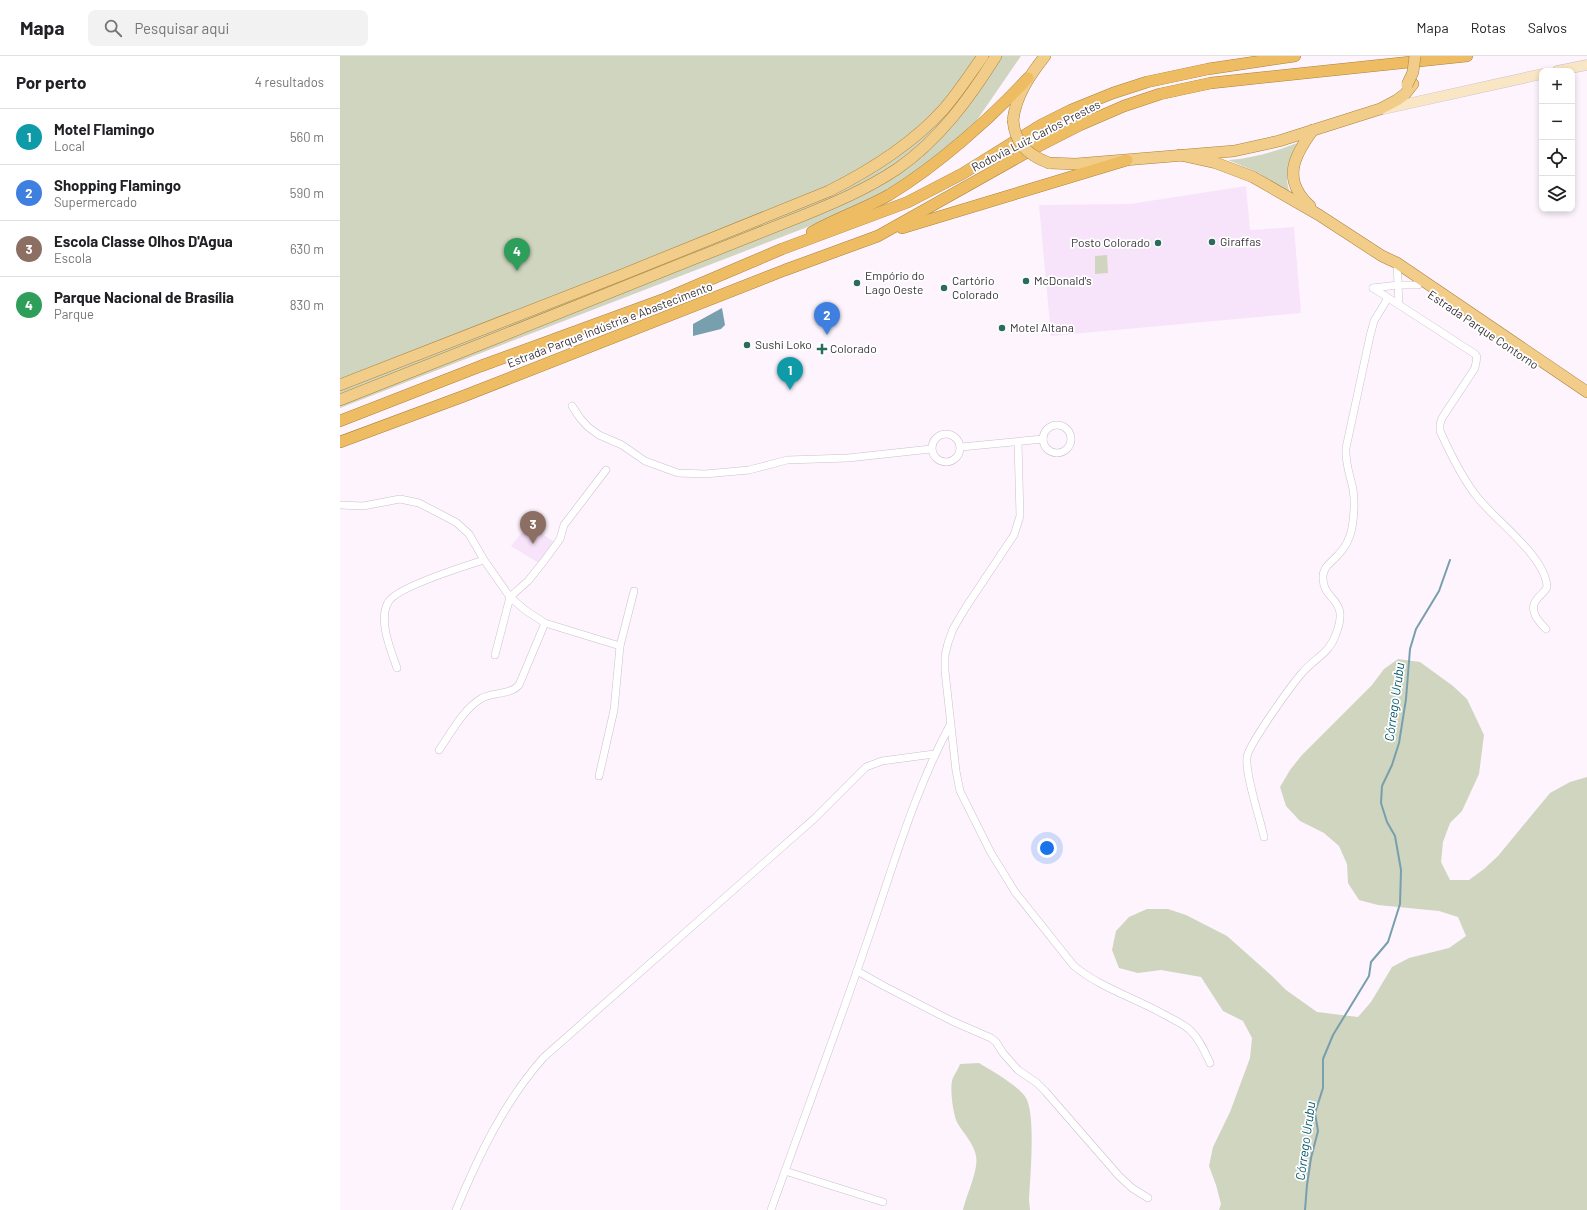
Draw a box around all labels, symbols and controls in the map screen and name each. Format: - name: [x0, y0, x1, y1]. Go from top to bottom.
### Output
- search box: [88, 10, 368, 46]
- text: Mapa: [20, 16, 64, 39]
- icon: search: [102, 17, 124, 39]
- text: Pesquisar aqui: [134, 19, 229, 37]
- text: Mapa: [1417, 19, 1449, 36]
- text: Rotas: [1471, 19, 1506, 36]
- text: Salvos: [1528, 19, 1567, 36]
- map controls: [1539, 68, 1575, 212]
- button: +: [1539, 68, 1575, 104]
- text: Por perto: [16, 72, 86, 92]
- text: 4 resultados: [255, 74, 324, 90]
- street label: Rodovia Luiz Carlos Prestes: [969, 96, 1103, 174]
- button: −: [1539, 104, 1575, 140]
- text: Motel Flamingo: [54, 120, 155, 138]
- text: 1: [27, 129, 31, 145]
- text: 560 m: [290, 129, 324, 145]
- text: Local: [54, 138, 85, 154]
- button: locate: [1539, 140, 1575, 176]
- text: Shopping Flamingo: [54, 176, 181, 194]
- button: layers: [1539, 176, 1575, 212]
- text: 2: [25, 185, 33, 201]
- text: 590 m: [290, 185, 324, 201]
- text: Supermercado: [54, 194, 137, 210]
- text: Escola Classe Olhos D'Agua: [54, 232, 233, 250]
- place label: Giraffas: [1220, 234, 1261, 248]
- place label: Posto Colorado: [1071, 235, 1150, 249]
- marker: Giraffas: [1207, 237, 1217, 247]
- pin: 4: [504, 238, 530, 271]
- marker: Posto Colorado: [1153, 238, 1163, 248]
- text: 3: [25, 241, 33, 257]
- text: 630 m: [290, 241, 324, 257]
- text: Escola: [54, 250, 92, 266]
- place label: Empório do Lago Oeste: [865, 268, 925, 296]
- place label: Cartório Colorado: [952, 273, 999, 301]
- place label: McDonald's: [1034, 273, 1092, 287]
- marker: McDonald's: [1021, 276, 1031, 286]
- street label: Estrada Parque Indústria e Abastecimento: [505, 278, 714, 370]
- marker: Empório do Lago Oeste: [852, 278, 862, 288]
- marker: Cartório Colorado: [939, 283, 949, 293]
- street label: Estrada Parque Contorno: [1426, 287, 1542, 371]
- text: Parque Nacional de Brasília: [54, 288, 234, 306]
- text: 4: [25, 297, 33, 313]
- text: 830 m: [290, 297, 324, 313]
- pin: 2: [814, 302, 840, 335]
- text: Parque: [54, 306, 94, 322]
- place label: Motel Altana: [1010, 320, 1074, 334]
- marker: Motel Altana: [997, 323, 1007, 333]
- place label: Sushi Loko: [755, 337, 812, 351]
- marker: Sushi Loko: [742, 340, 752, 350]
- place label: Colorado: [830, 341, 877, 355]
- marker: Colorado: [817, 344, 827, 354]
- pin: 1: [777, 357, 803, 390]
- pin: 3: [520, 511, 546, 544]
- water label: Córrego Urubu: [1381, 661, 1407, 743]
- your location: [1037, 838, 1057, 858]
- water label: Córrego Urubu: [1292, 1100, 1318, 1182]

